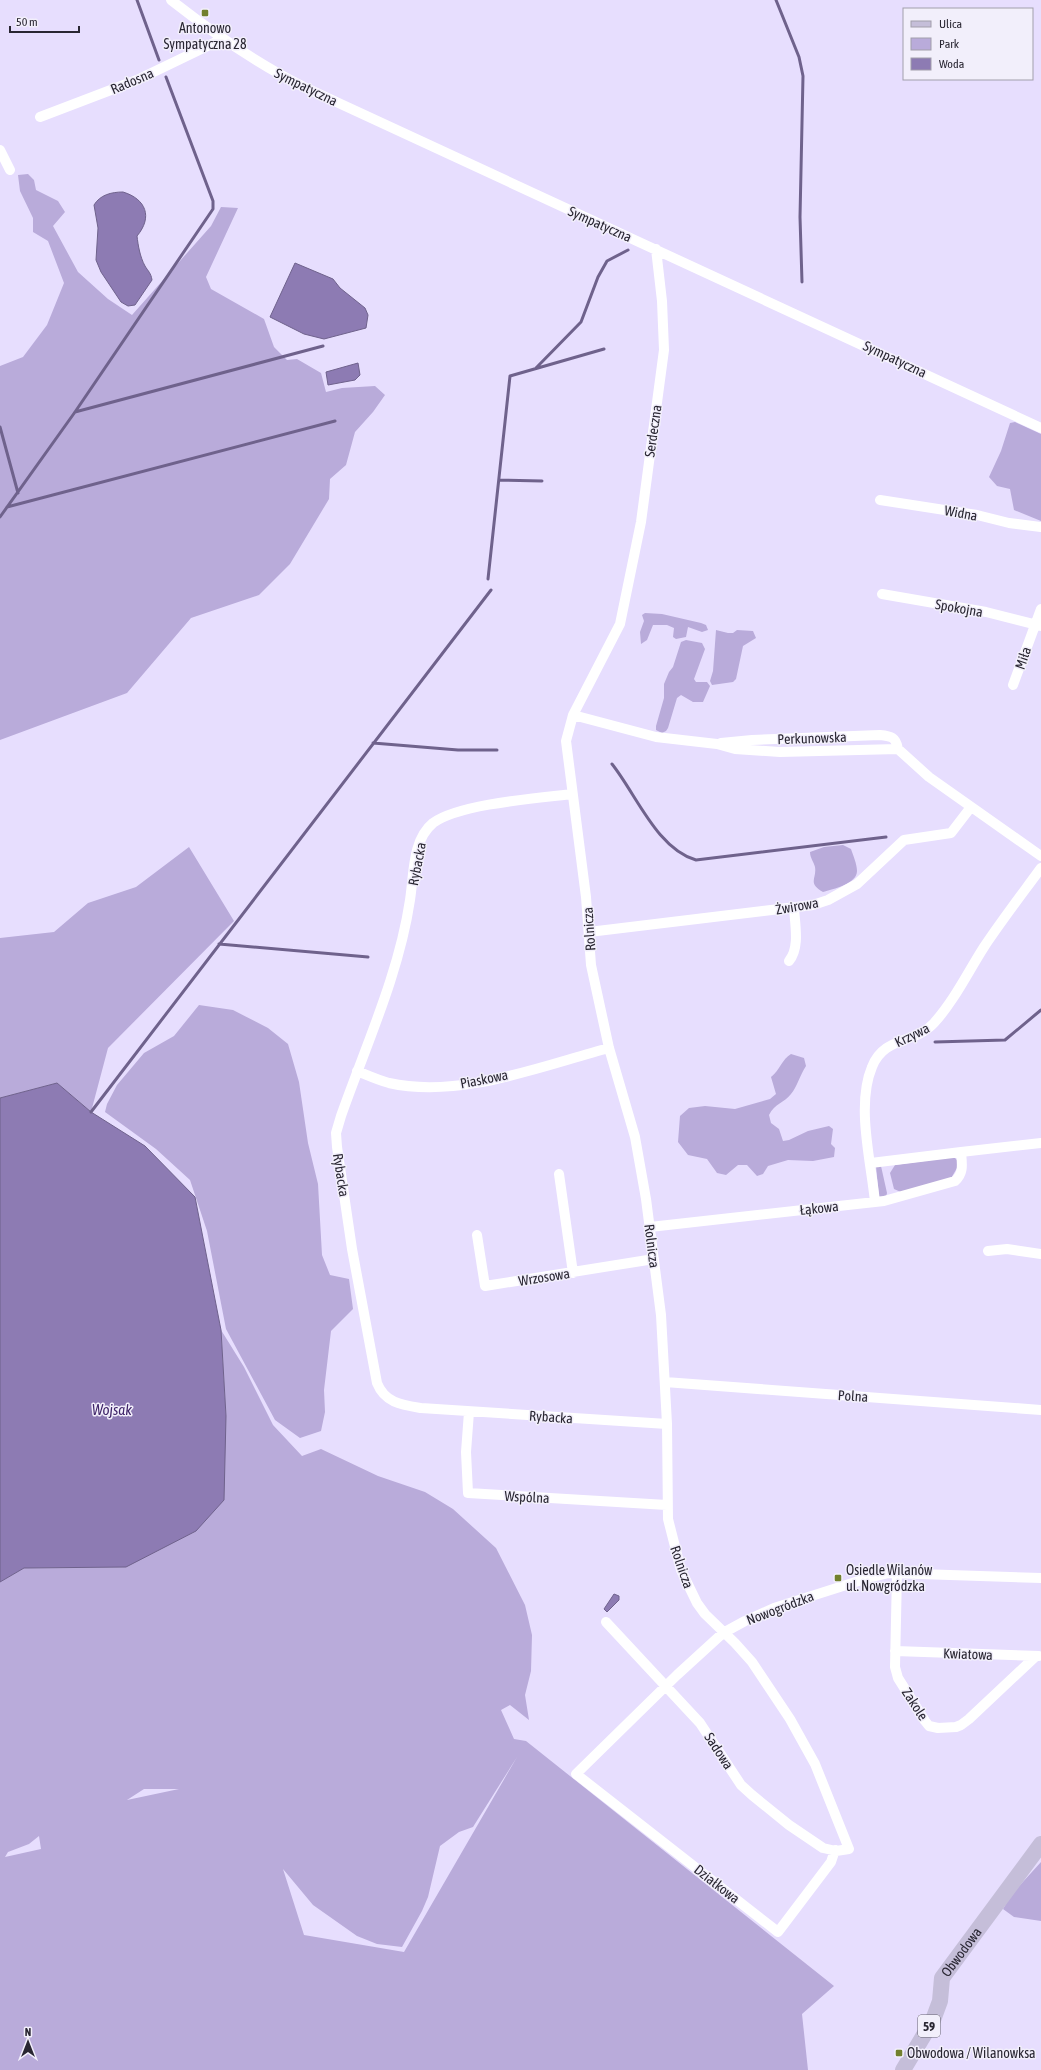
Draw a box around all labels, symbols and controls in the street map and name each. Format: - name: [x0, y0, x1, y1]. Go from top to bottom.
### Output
- scale bar: [10, 8, 79, 34]
- marker: Antonowo Sympatyczna 28: [200, 8, 210, 18]
- legend: [903, 8, 1033, 80]
- text: 50 m: [16, 15, 38, 29]
- text: Ulica: [939, 17, 962, 31]
- place label: Antonowo Sympatyczna 28: [164, 20, 247, 52]
- text: Park: [939, 37, 960, 51]
- text: Woda: [939, 57, 964, 71]
- street label: Radosna: [108, 65, 156, 97]
- street label: Sympatyczna: [272, 65, 340, 109]
- street label: Sympatyczna: [566, 203, 634, 245]
- street label: Sympatyczna: [861, 337, 929, 381]
- street label: Serdeczna: [641, 404, 665, 458]
- street label: Widna: [943, 502, 979, 524]
- street label: Spokojna: [934, 596, 984, 620]
- street label: Miła: [1012, 645, 1034, 671]
- street label: Perkunowska: [777, 729, 847, 747]
- street label: Rybacka: [405, 841, 429, 887]
- street label: Żwirowa: [774, 894, 820, 918]
- street label: Rolnicza: [579, 906, 599, 952]
- street label: Krzywa: [892, 1020, 932, 1050]
- street label: Piaskowa: [459, 1067, 509, 1091]
- street label: Rybacka: [330, 1152, 352, 1198]
- street label: Łąkowa: [799, 1198, 839, 1218]
- street label: Rolnicza: [641, 1223, 663, 1269]
- street label: Wrzosowa: [517, 1265, 571, 1289]
- street label: Polna: [837, 1387, 869, 1405]
- water label: Wojsak: [92, 1401, 132, 1418]
- street label: Rybacka: [529, 1407, 573, 1427]
- street label: Wspólna: [504, 1488, 550, 1506]
- street label: Rolnicza: [667, 1544, 697, 1590]
- place label: Osiedle Wilanów ul. Nowgródzka: [846, 1562, 933, 1594]
- marker: Osiedle Wilanów ul. Nowgródzka: [833, 1573, 843, 1583]
- street label: Nowogródzka: [744, 1588, 816, 1628]
- street label: Kwiatowa: [943, 1645, 993, 1663]
- street label: Zakole: [899, 1685, 931, 1723]
- street label: Sadowa: [701, 1730, 737, 1772]
- street label: Działkowa: [691, 1861, 743, 1907]
- street label: Obwodowa: [938, 1924, 985, 1980]
- road number: 59: [918, 2015, 940, 2037]
- north arrow: [8, 2022, 48, 2062]
- text: N: [25, 2026, 31, 2038]
- place label: Obwodowa / Wilanowksa: [907, 2045, 1036, 2061]
- marker: Obwodowa / Wilanowksa: [894, 2048, 904, 2058]

